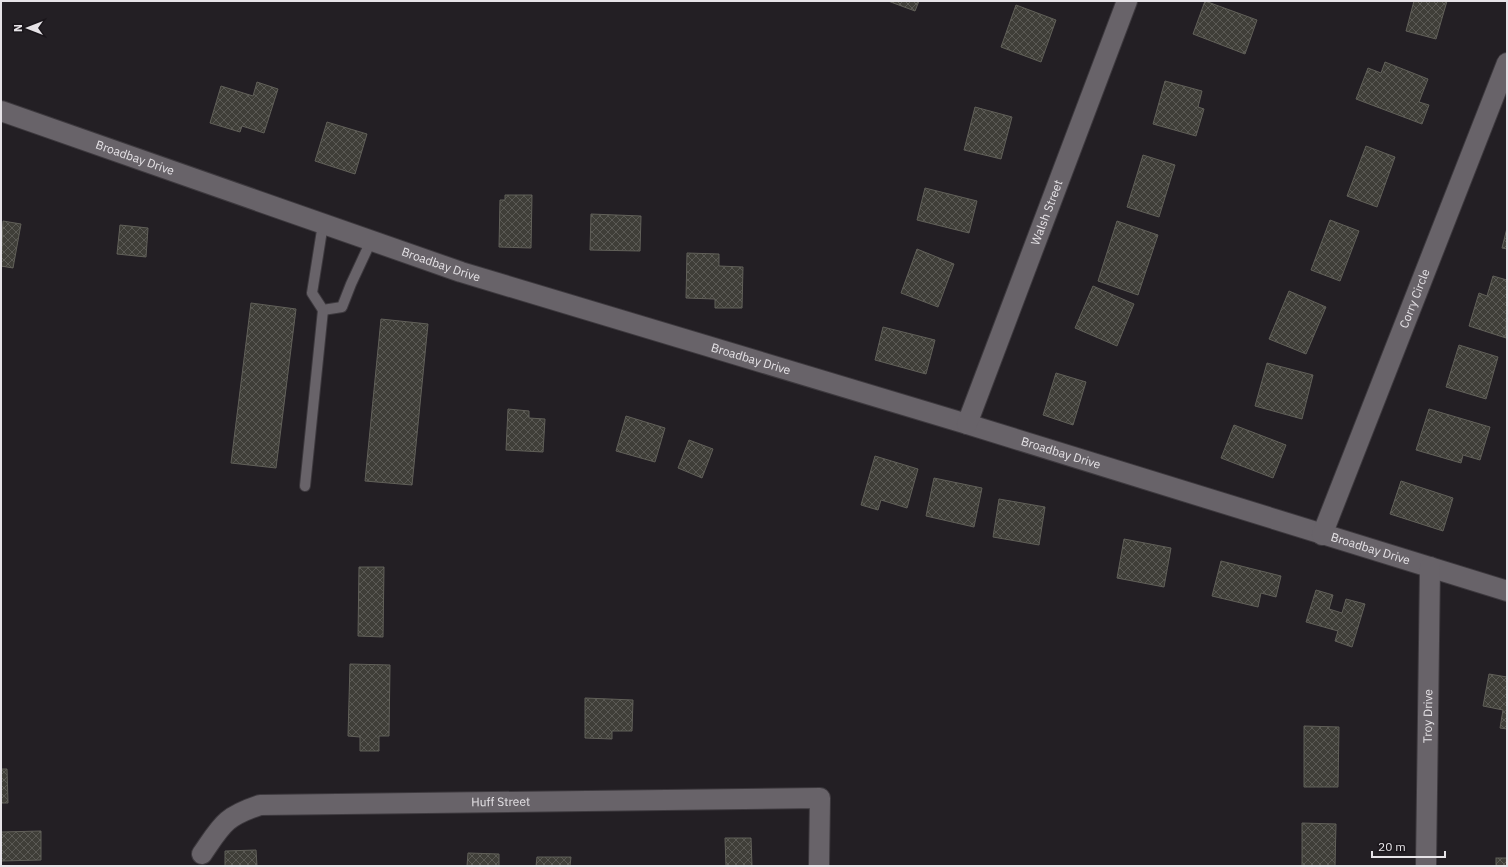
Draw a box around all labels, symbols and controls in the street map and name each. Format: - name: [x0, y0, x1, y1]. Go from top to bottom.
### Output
- north arrow: [8, 8, 48, 48]
- text: N: [11, 24, 25, 32]
- street label: Broadbay Drive: [94, 137, 177, 178]
- street label: Walsh Street: [1027, 178, 1066, 247]
- street label: Broadbay Drive: [400, 244, 483, 285]
- street label: Corry Circle: [1396, 266, 1433, 330]
- street label: Broadbay Drive: [709, 340, 793, 378]
- street label: Broadbay Drive: [1019, 433, 1103, 472]
- street label: Broadbay Drive: [1329, 529, 1413, 568]
- street label: Troy Drive: [1420, 688, 1435, 743]
- street label: Huff Street: [471, 794, 530, 809]
- scale bar: [1372, 833, 1445, 859]
- text: 20 m: [1378, 839, 1406, 854]

